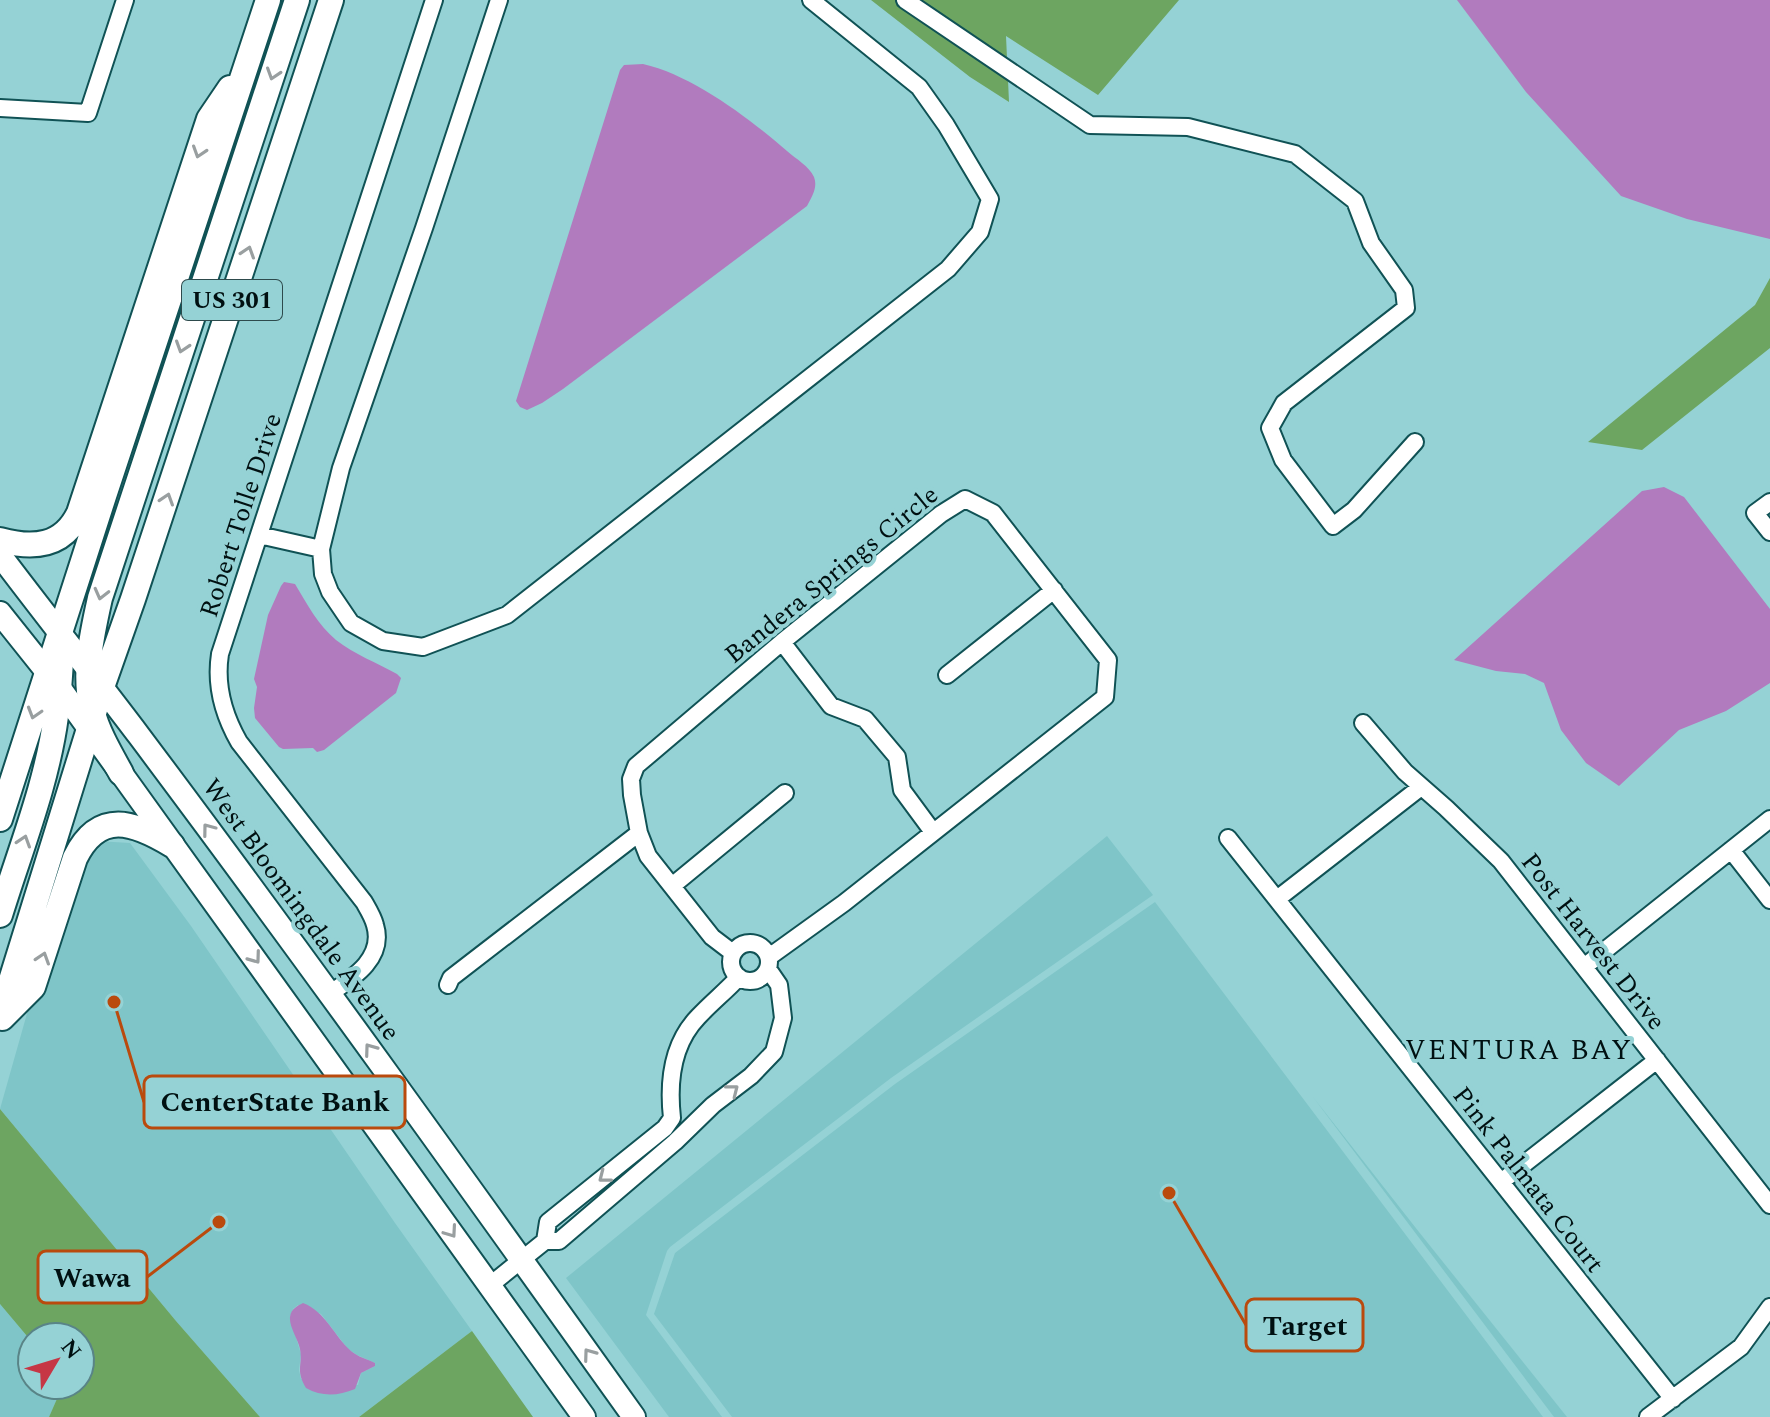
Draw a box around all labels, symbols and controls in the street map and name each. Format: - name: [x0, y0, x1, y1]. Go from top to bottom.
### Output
- one-way arrow: [266, 66, 282, 80]
- one-way arrow: [192, 144, 208, 158]
- one-way arrow: [239, 245, 255, 259]
- road number: US 301: [182, 280, 282, 320]
- one-way arrow: [176, 340, 192, 354]
- street label: Robert Tolle Drive: [189, 408, 293, 623]
- street label: Bandera Springs Circle: [716, 476, 947, 674]
- one-way arrow: [157, 492, 173, 506]
- one-way arrow: [94, 587, 111, 601]
- one-way arrow: [27, 705, 43, 719]
- street label: West Bloomingdale Avenue: [192, 770, 410, 1049]
- one-way arrow: [204, 823, 218, 838]
- one-way arrow: [14, 834, 30, 848]
- street label: Post Harvest Drive: [1511, 844, 1676, 1039]
- one-way arrow: [245, 950, 260, 964]
- one-way arrow: [34, 951, 50, 965]
- district label: VENTURA BAY: [1405, 1029, 1633, 1072]
- one-way arrow: [365, 1043, 379, 1057]
- callout: CenterState Bank: [144, 1076, 405, 1128]
- street label: Pink Palmata Court: [1442, 1078, 1614, 1282]
- text: CenterState Bank: [160, 1081, 390, 1124]
- one-way arrow: [724, 1085, 739, 1099]
- one-way arrow: [598, 1168, 613, 1182]
- one-way arrow: [441, 1223, 456, 1238]
- callout: Wawa: [38, 1251, 147, 1303]
- text: Wawa: [53, 1257, 131, 1300]
- callout: Target: [1246, 1299, 1363, 1351]
- text: Target: [1263, 1305, 1348, 1348]
- north arrow: [16, 1321, 96, 1401]
- text: N: [52, 1332, 89, 1367]
- one-way arrow: [584, 1348, 599, 1362]

